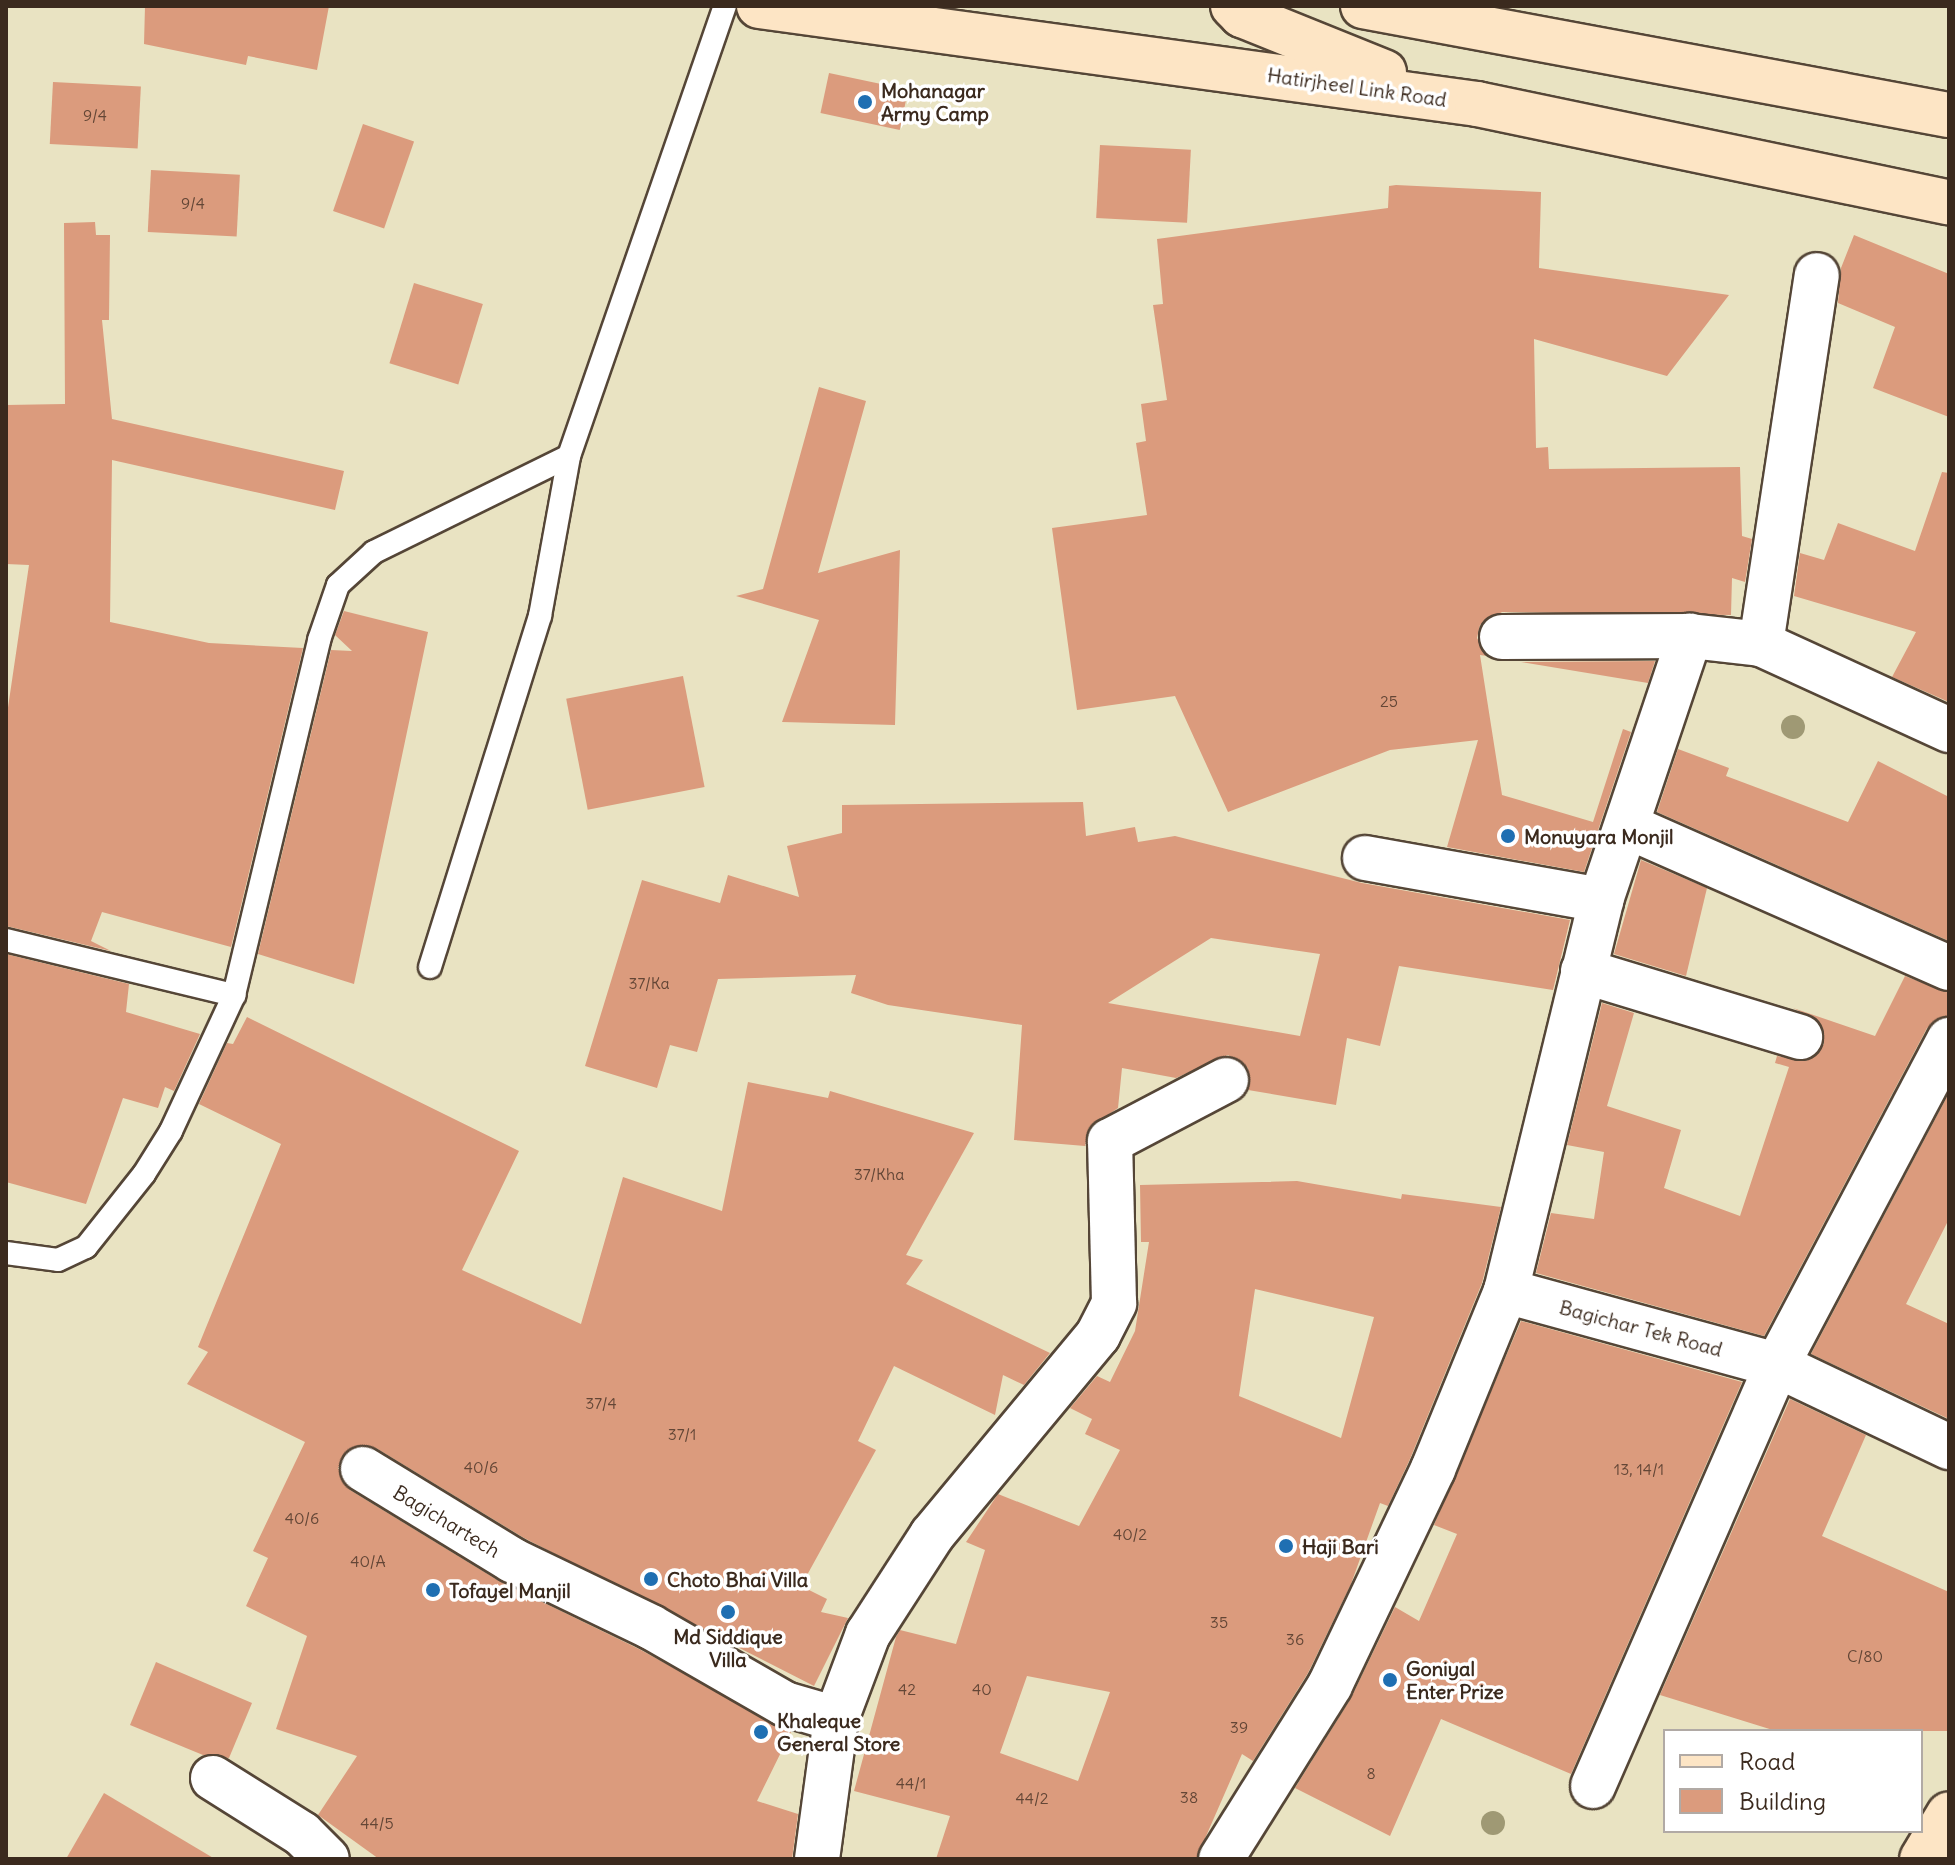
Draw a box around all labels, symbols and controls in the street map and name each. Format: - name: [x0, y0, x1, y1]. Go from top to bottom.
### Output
- street label: Hatirjheel Link Road: [1266, 63, 1448, 111]
- place label: Mohanagar Army Camp: [881, 78, 989, 125]
- marker: Mohanagar Army Camp: [856, 93, 874, 111]
- house number: 9/4: [83, 105, 107, 125]
- house number: 9/4: [181, 193, 205, 213]
- house number: 25: [1380, 691, 1398, 711]
- place label: Monuyara Monjil: [1524, 824, 1674, 848]
- marker: Monuyara Monjil: [1499, 827, 1517, 845]
- house number: 37/Ka: [628, 973, 670, 993]
- house number: 37/Kha: [854, 1164, 904, 1184]
- street label: Bagichar Tek Road: [1557, 1295, 1725, 1361]
- house number: 37/4: [585, 1393, 617, 1413]
- house number: 37/1: [668, 1424, 696, 1444]
- house number: 40/6: [464, 1457, 498, 1477]
- house number: 13, 14/1: [1614, 1459, 1664, 1479]
- street label: Bagichartech: [389, 1480, 505, 1562]
- house number: 40/6: [285, 1508, 319, 1528]
- house number: 40/2: [1113, 1524, 1147, 1544]
- place label: Haji Bari: [1302, 1534, 1379, 1558]
- marker: Haji Bari: [1277, 1537, 1295, 1555]
- house number: 40/A: [350, 1551, 386, 1571]
- place label: Choto Bhai Villa: [667, 1567, 808, 1591]
- marker: Choto Bhai Villa: [642, 1570, 660, 1588]
- place label: Tofayel Manjil: [449, 1578, 571, 1602]
- marker: Tofayel Manjil: [424, 1581, 442, 1599]
- marker: Md Siddique Villa: [719, 1603, 737, 1621]
- house number: 35: [1210, 1612, 1228, 1632]
- place label: Md Siddique Villa: [673, 1624, 783, 1671]
- house number: 36: [1286, 1629, 1304, 1649]
- house number: C/80: [1847, 1646, 1883, 1666]
- place label: Goniyal Enter Prize: [1406, 1656, 1504, 1703]
- marker: Goniyal Enter Prize: [1381, 1671, 1399, 1689]
- house number: 42: [898, 1679, 916, 1699]
- house number: 40: [972, 1679, 992, 1699]
- place label: Khaleque General Store: [777, 1708, 900, 1755]
- house number: 39: [1230, 1717, 1248, 1737]
- marker: Khaleque General Store: [752, 1723, 770, 1741]
- legend: [1663, 1729, 1923, 1833]
- text: Road: [1739, 1746, 1795, 1776]
- house number: 8: [1366, 1763, 1376, 1783]
- house number: 44/1: [896, 1773, 926, 1793]
- text: Building: [1739, 1786, 1826, 1816]
- house number: 38: [1180, 1787, 1198, 1807]
- house number: 44/2: [1015, 1788, 1049, 1808]
- house number: 44/5: [360, 1813, 394, 1833]

